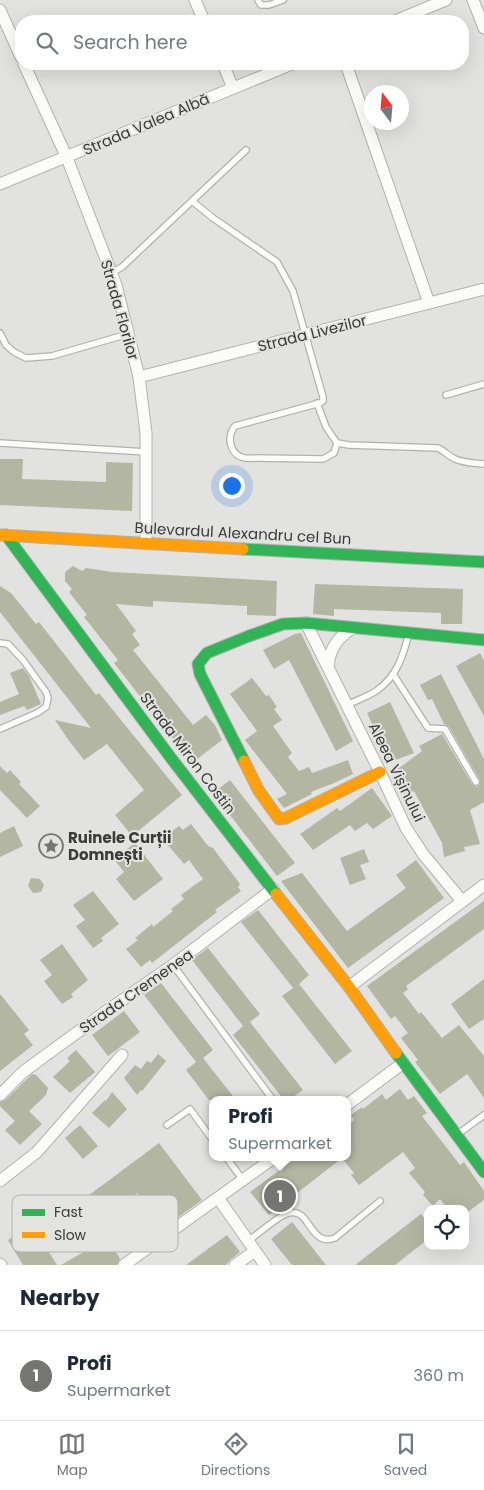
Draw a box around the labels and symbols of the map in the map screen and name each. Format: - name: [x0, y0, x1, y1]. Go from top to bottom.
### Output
- north arrow: [364, 85, 409, 130]
- street label: Strada Valea Albă: [79, 88, 213, 160]
- street label: Strada Florilor: [96, 257, 144, 363]
- street label: Strada Livezilor: [255, 309, 369, 357]
- your location: [219, 473, 245, 499]
- street label: Bulevardul Alexandru cel Bun: [134, 517, 352, 549]
- street label: Strada Miron Costin: [135, 688, 241, 818]
- street label: Aleea Vișinului: [364, 719, 430, 825]
- place label: Ruinele Curții Domnești: [68, 827, 171, 866]
- place icon: Ruinele Curții Domnești: [38, 833, 64, 859]
- street label: Strada Cremenea: [75, 944, 197, 1038]
- pin: 1: [264, 1177, 296, 1215]
- legend: [12, 1195, 178, 1252]
- text: Fast: [54, 1202, 83, 1222]
- text: Slow: [54, 1225, 87, 1245]

